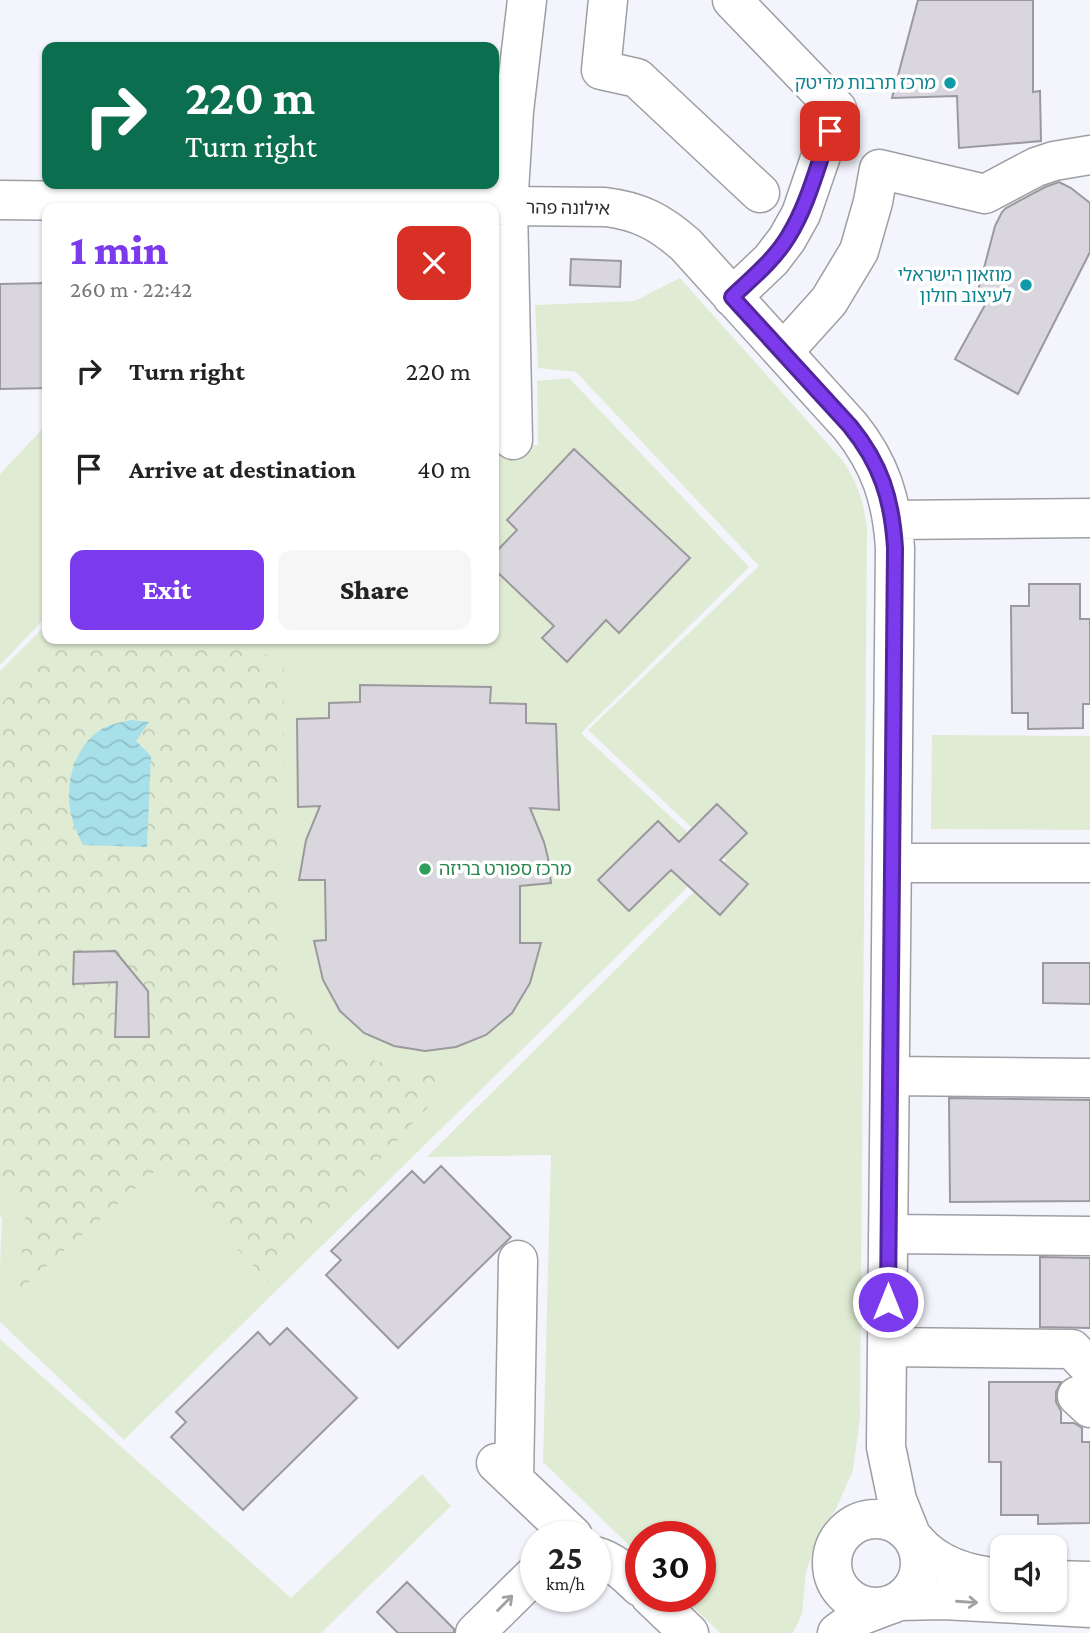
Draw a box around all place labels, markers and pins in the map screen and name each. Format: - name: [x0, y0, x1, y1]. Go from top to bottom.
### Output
- place label: מרכז תרבות מדיטק: [795, 73, 936, 93]
- marker: מרכז תרבות מדיטק: [942, 75, 958, 91]
- pin: [800, 101, 860, 161]
- place label: מוזאון הישראלי לעיצוב חולון: [898, 265, 1012, 306]
- marker: מוזאון הישראלי לעיצוב חולון: [1018, 277, 1034, 293]
- place label: מרכז ספורט בריזה: [439, 859, 572, 879]
- marker: מרכז ספורט בריזה: [417, 861, 433, 877]

